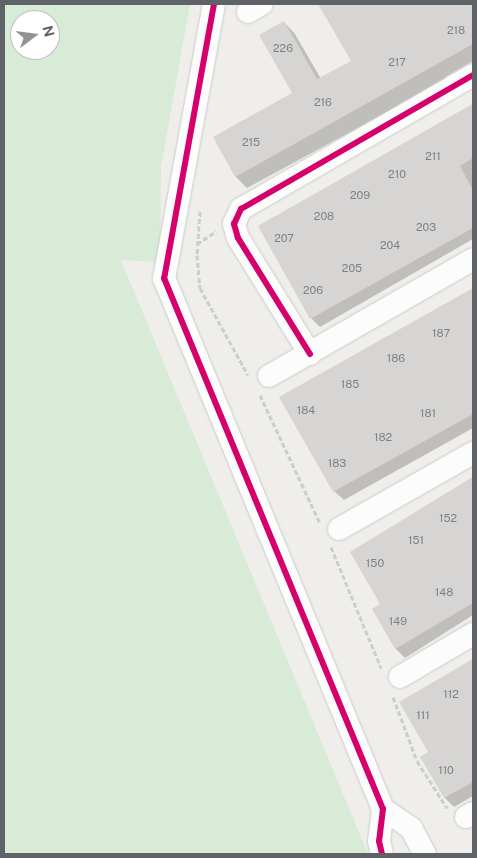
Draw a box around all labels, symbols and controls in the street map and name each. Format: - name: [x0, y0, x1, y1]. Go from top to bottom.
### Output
- north arrow: [10, 10, 60, 60]
- house number: 218: [447, 23, 465, 37]
- text: N: [39, 24, 58, 39]
- house number: 226: [273, 41, 293, 55]
- house number: 217: [388, 55, 406, 69]
- house number: 216: [314, 95, 332, 109]
- house number: 215: [242, 135, 260, 149]
- house number: 211: [425, 149, 441, 163]
- house number: 210: [388, 167, 406, 181]
- house number: 209: [350, 188, 370, 202]
- house number: 208: [314, 209, 334, 223]
- house number: 203: [416, 220, 436, 234]
- house number: 207: [274, 231, 294, 245]
- house number: 204: [380, 238, 400, 252]
- house number: 205: [342, 261, 362, 275]
- house number: 206: [303, 283, 323, 297]
- house number: 187: [432, 326, 450, 340]
- house number: 186: [387, 351, 405, 365]
- house number: 185: [341, 377, 359, 391]
- house number: 184: [297, 403, 315, 417]
- house number: 181: [420, 406, 436, 420]
- house number: 182: [374, 430, 392, 444]
- house number: 183: [328, 456, 346, 470]
- house number: 152: [439, 511, 457, 525]
- house number: 151: [408, 533, 424, 547]
- house number: 150: [366, 556, 384, 570]
- house number: 148: [435, 585, 453, 599]
- house number: 149: [389, 614, 407, 628]
- house number: 112: [443, 687, 459, 701]
- house number: 111: [416, 708, 430, 722]
- house number: 110: [438, 763, 454, 777]

